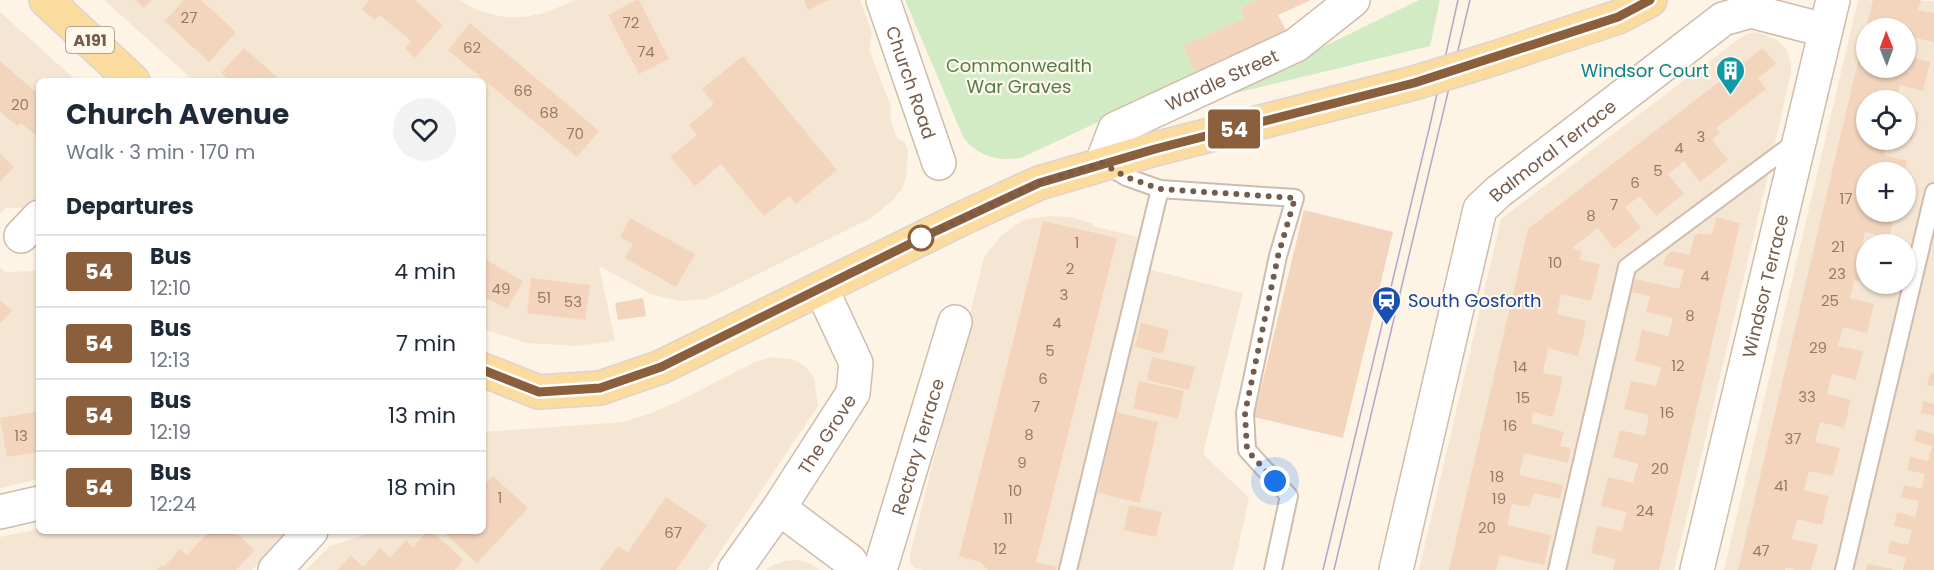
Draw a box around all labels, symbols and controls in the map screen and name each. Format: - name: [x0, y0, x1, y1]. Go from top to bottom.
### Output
- house number: 27: [181, 7, 197, 28]
- house number: 72: [623, 12, 639, 33]
- north arrow: [1856, 18, 1916, 78]
- map controls: [1856, 18, 1916, 294]
- street label: Church Road: [880, 23, 942, 142]
- road number: A191: [66, 27, 114, 53]
- house number: 62: [463, 37, 481, 58]
- house number: 74: [637, 41, 655, 62]
- street label: Wardle Street: [1161, 43, 1282, 116]
- park label: Commonwealth War Graves: [946, 53, 1092, 99]
- building icon: Windsor Court: [1714, 54, 1746, 96]
- place label: Windsor Court: [1581, 58, 1709, 83]
- house number: 66: [513, 80, 533, 101]
- button: locate: [1856, 90, 1916, 150]
- street label: Balmoral Terrace: [1483, 93, 1621, 207]
- house number: 20: [11, 94, 29, 115]
- text: Church Avenue: [66, 95, 289, 134]
- button: heart: [393, 98, 456, 161]
- house number: 68: [540, 102, 559, 123]
- line badge: 54: [1207, 110, 1261, 148]
- text: 54: [1220, 115, 1248, 144]
- house number: 70: [566, 123, 584, 144]
- house number: 3: [1697, 126, 1705, 147]
- house number: 4: [1674, 137, 1684, 158]
- text: Walk · 3 min · 170 m: [66, 138, 255, 166]
- house number: 5: [1653, 160, 1663, 181]
- button: +: [1856, 162, 1916, 222]
- house number: 6: [1630, 172, 1640, 193]
- house number: 17: [1840, 188, 1853, 209]
- text: Departures: [66, 191, 194, 222]
- house number: 7: [1610, 194, 1618, 215]
- house number: 8: [1586, 205, 1596, 226]
- street label: Windsor Terrace: [1736, 212, 1794, 360]
- unlabelled marker: [908, 225, 934, 251]
- house number: 1: [1075, 232, 1079, 253]
- button: −: [1856, 234, 1916, 294]
- house number: 21: [1831, 236, 1845, 257]
- text: Bus: [150, 241, 192, 272]
- house number: 10: [1548, 252, 1562, 273]
- text: 4 min: [394, 256, 456, 287]
- text: 54: [85, 257, 113, 286]
- house number: 2: [1066, 258, 1074, 279]
- house number: 23: [1828, 263, 1846, 284]
- house number: 4: [1700, 265, 1710, 286]
- text: 12:10: [150, 274, 191, 302]
- house number: 49: [492, 278, 510, 299]
- house number: 3: [1060, 284, 1068, 305]
- station icon: South Gosforth: [1371, 284, 1403, 326]
- house number: 51: [537, 287, 551, 308]
- place label: South Gosforth: [1408, 288, 1542, 313]
- house number: 25: [1821, 290, 1839, 311]
- house number: 53: [564, 291, 582, 312]
- house number: 8: [1685, 305, 1695, 326]
- house number: 4: [1052, 312, 1062, 333]
- text: Bus: [150, 313, 192, 344]
- text: 7 min: [396, 328, 456, 359]
- text: 54: [85, 329, 113, 358]
- house number: 29: [1809, 337, 1827, 358]
- house number: 5: [1045, 340, 1055, 361]
- text: 12:13: [150, 346, 190, 374]
- house number: 12: [1671, 355, 1685, 376]
- house number: 14: [1513, 356, 1527, 377]
- house number: 6: [1038, 368, 1048, 389]
- street label: Rectory Terrace: [885, 375, 950, 518]
- text: Bus: [150, 385, 192, 416]
- house number: 33: [1798, 386, 1816, 407]
- house number: 15: [1516, 387, 1530, 408]
- street label: The Grove: [792, 389, 862, 479]
- house number: 7: [1032, 396, 1040, 417]
- text: 13 min: [388, 400, 456, 431]
- text: 54: [85, 401, 113, 430]
- house number: 16: [1660, 402, 1674, 423]
- house number: 16: [1503, 415, 1517, 436]
- text: 12:19: [150, 418, 191, 446]
- house number: 8: [1024, 424, 1034, 445]
- house number: 13: [14, 425, 28, 446]
- house number: 37: [1784, 428, 1802, 449]
- house number: 9: [1017, 452, 1027, 473]
- text: Bus: [150, 457, 192, 488]
- house number: 20: [1651, 458, 1669, 479]
- your location: [1260, 466, 1290, 496]
- house number: 18: [1490, 466, 1504, 487]
- text: 18 min: [387, 472, 456, 503]
- text: 54: [85, 473, 113, 502]
- house number: 41: [1774, 475, 1788, 496]
- house number: 10: [1008, 480, 1022, 501]
- house number: 1: [498, 487, 502, 508]
- house number: 19: [1492, 488, 1506, 509]
- text: 12:24: [150, 490, 196, 518]
- house number: 24: [1636, 500, 1654, 521]
- house number: 11: [1003, 508, 1013, 529]
- house number: 20: [1478, 517, 1496, 538]
- house number: 67: [664, 522, 682, 543]
- house number: 12: [993, 538, 1007, 559]
- house number: 47: [1752, 540, 1770, 561]

